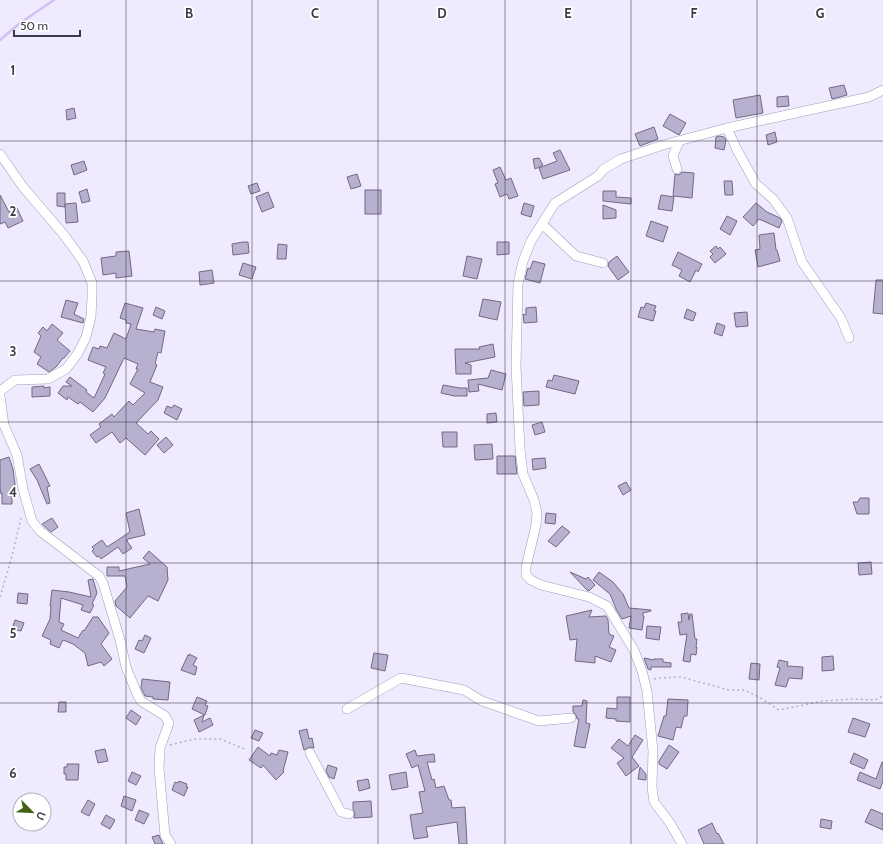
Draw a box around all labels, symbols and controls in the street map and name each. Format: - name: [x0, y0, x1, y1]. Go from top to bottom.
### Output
- text: B: [185, 5, 193, 21]
- text: C: [311, 5, 319, 21]
- text: D: [437, 5, 447, 21]
- text: E: [564, 5, 572, 21]
- text: F: [691, 5, 698, 21]
- text: G: [816, 5, 825, 21]
- scale bar: [14, 12, 80, 38]
- text: 50 m: [20, 18, 48, 33]
- text: 1: [11, 62, 15, 78]
- text: 2: [10, 203, 17, 219]
- text: 3: [9, 343, 17, 359]
- text: 4: [9, 484, 17, 500]
- text: 5: [10, 625, 17, 641]
- text: 6: [9, 765, 17, 781]
- north arrow: [12, 792, 52, 832]
- text: U: [33, 810, 49, 823]

